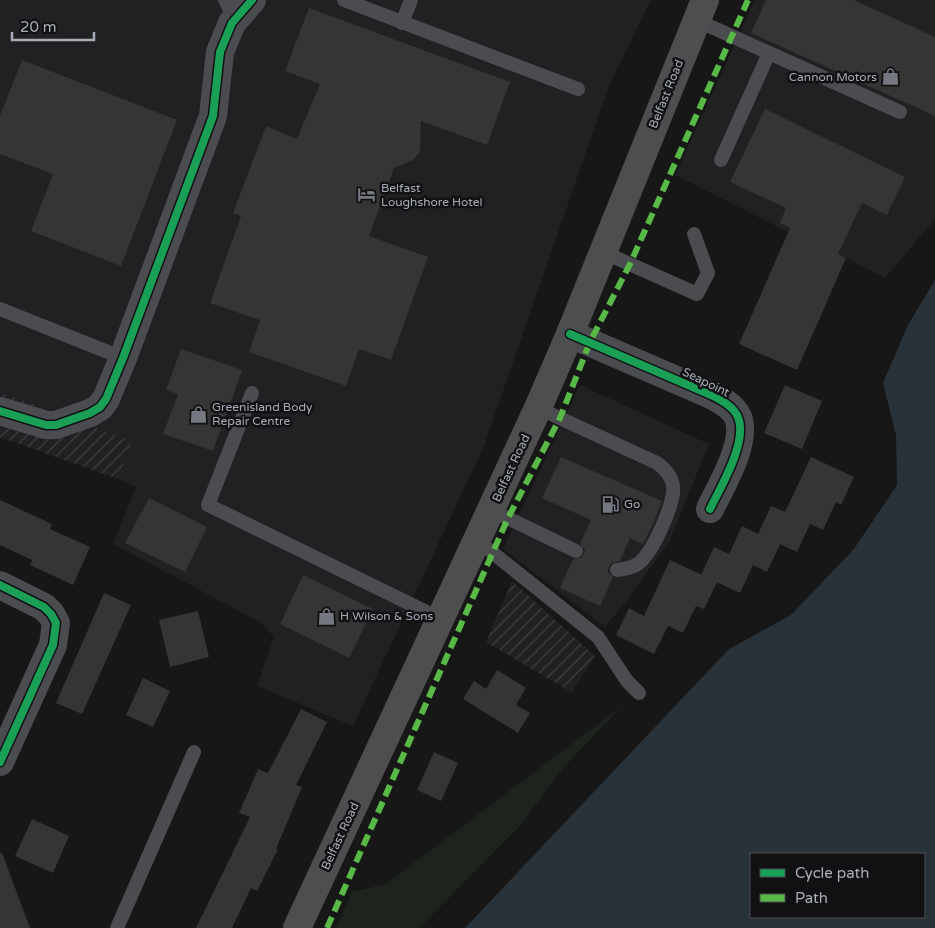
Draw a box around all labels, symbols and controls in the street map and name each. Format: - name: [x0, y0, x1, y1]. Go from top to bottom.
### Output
- scale bar: [12, 10, 95, 42]
- text: 20 m: [20, 18, 57, 36]
- street label: Belfast Road: [646, 58, 686, 130]
- shop icon: Cannon Motors: [881, 67, 901, 87]
- place label: Cannon Motors: [789, 70, 877, 84]
- place label: Belfast Loughshore Hotel: [381, 181, 483, 209]
- hotel icon: Belfast Loughshore Hotel: [357, 185, 377, 205]
- street label: Seapoint: [680, 365, 732, 400]
- place label: Greenisland Body Repair Centre: [212, 400, 313, 428]
- shop icon: Greenisland Body Repair Centre: [188, 404, 208, 424]
- street label: Belfast Road: [489, 432, 533, 504]
- fuel station icon: Go: [600, 494, 620, 514]
- place label: Go: [624, 497, 640, 511]
- shop icon: H Wilson & Sons: [316, 606, 336, 626]
- place label: H Wilson & Sons: [340, 609, 434, 623]
- street label: Belfast Road: [318, 800, 362, 872]
- legend: [750, 853, 925, 918]
- text: Cycle path: [795, 864, 869, 882]
- text: Path: [795, 889, 828, 907]

